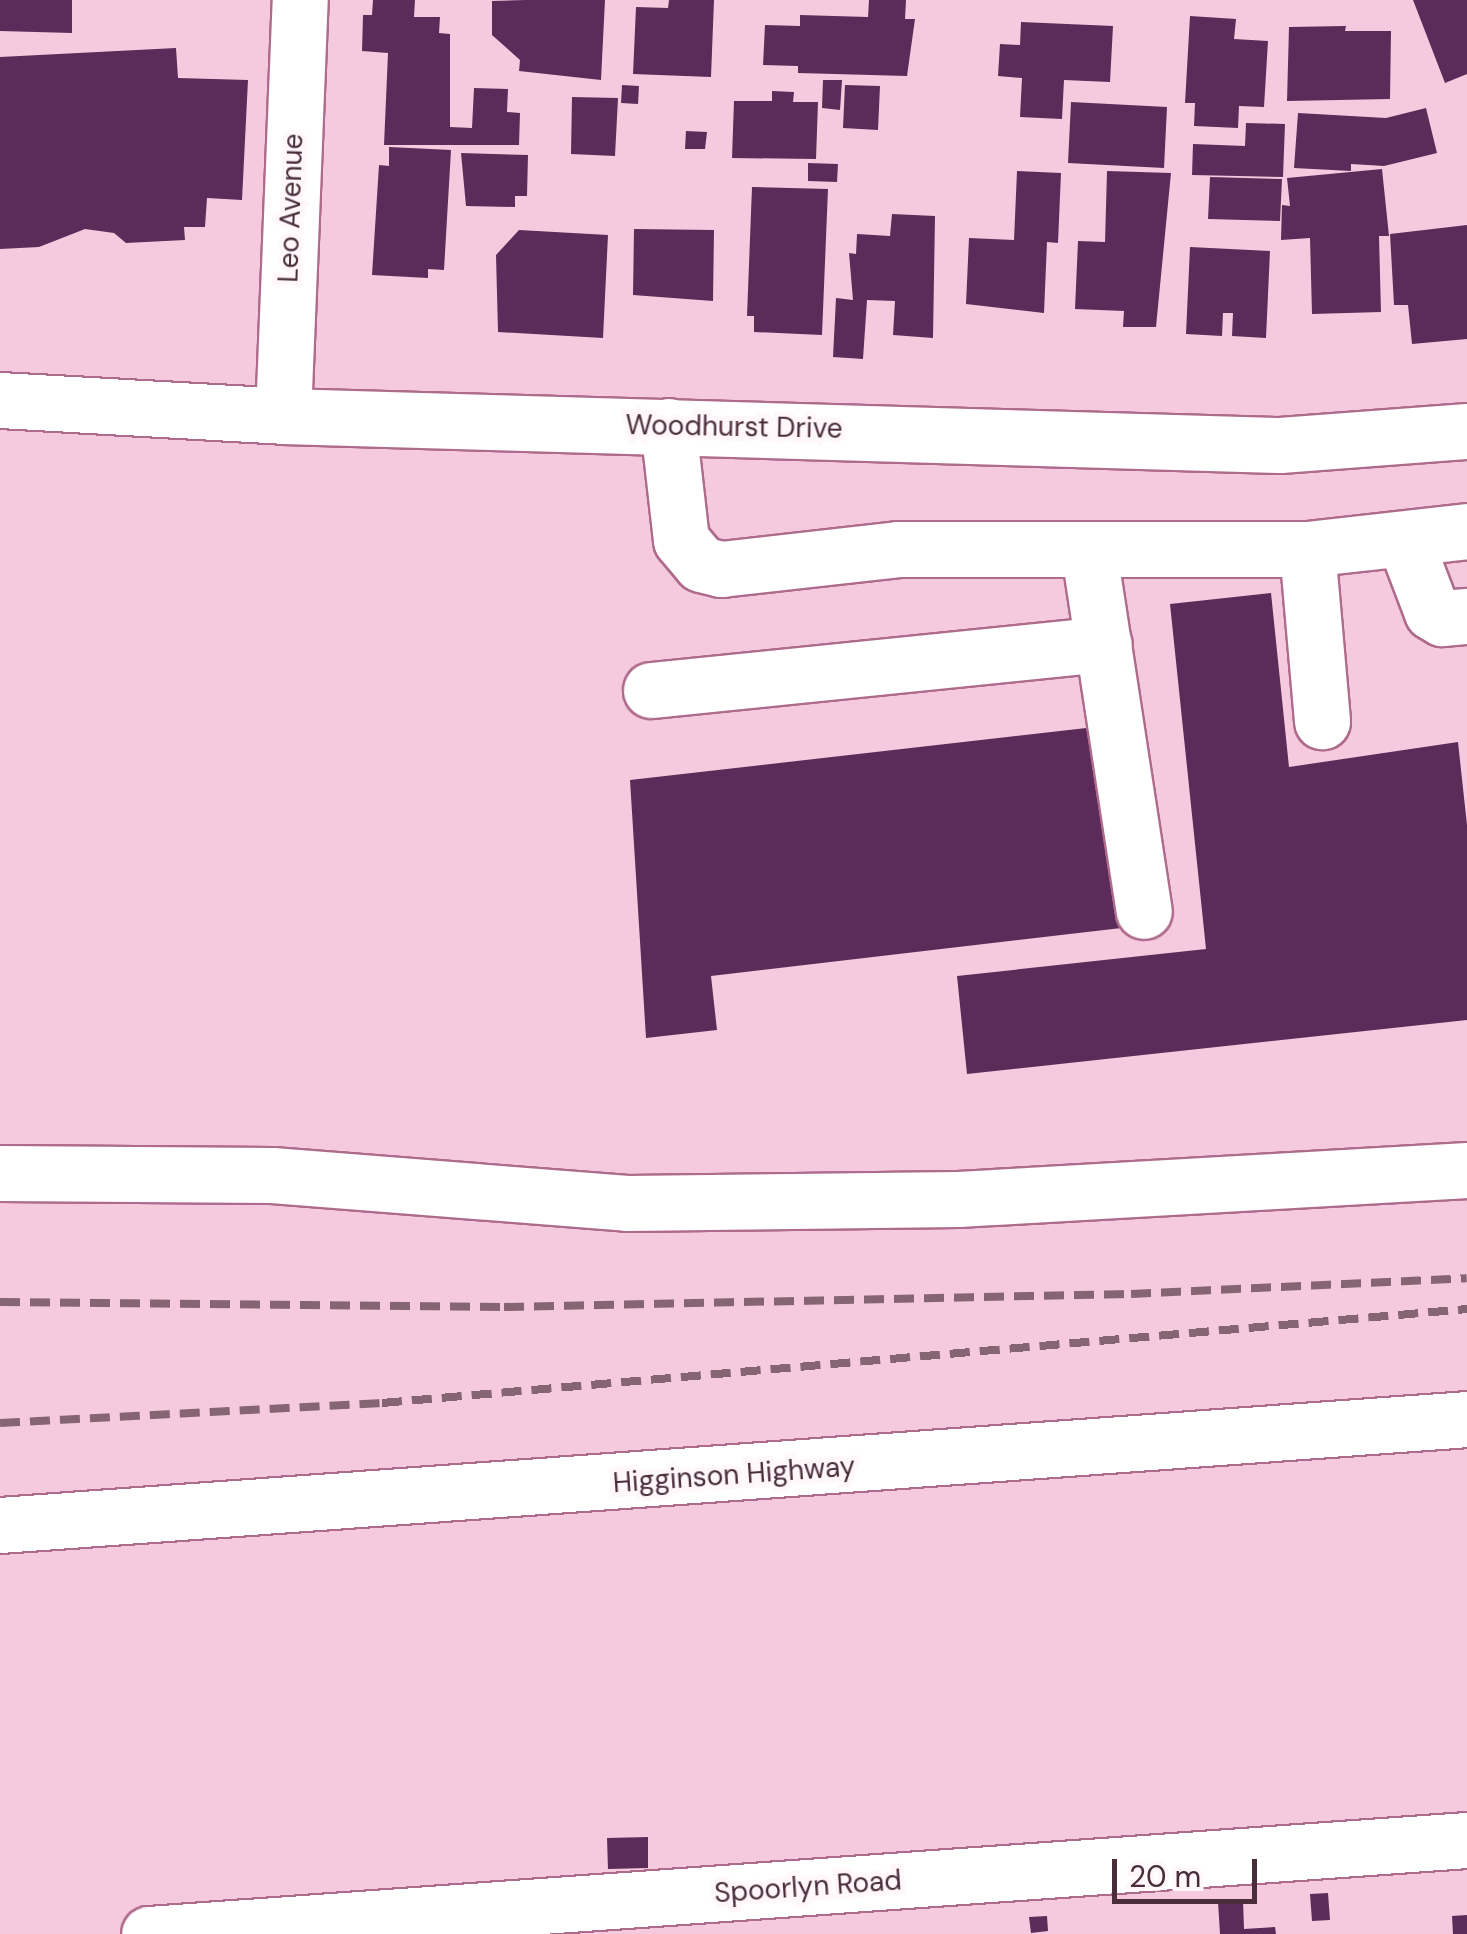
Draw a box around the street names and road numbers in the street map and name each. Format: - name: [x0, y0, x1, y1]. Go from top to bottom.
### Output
- street label: Leo Avenue: [272, 133, 310, 283]
- street label: Woodhurst Drive: [625, 408, 843, 446]
- street label: Higginson Highway: [612, 1450, 856, 1500]
- street label: Spoorlyn Road: [713, 1864, 903, 1910]

